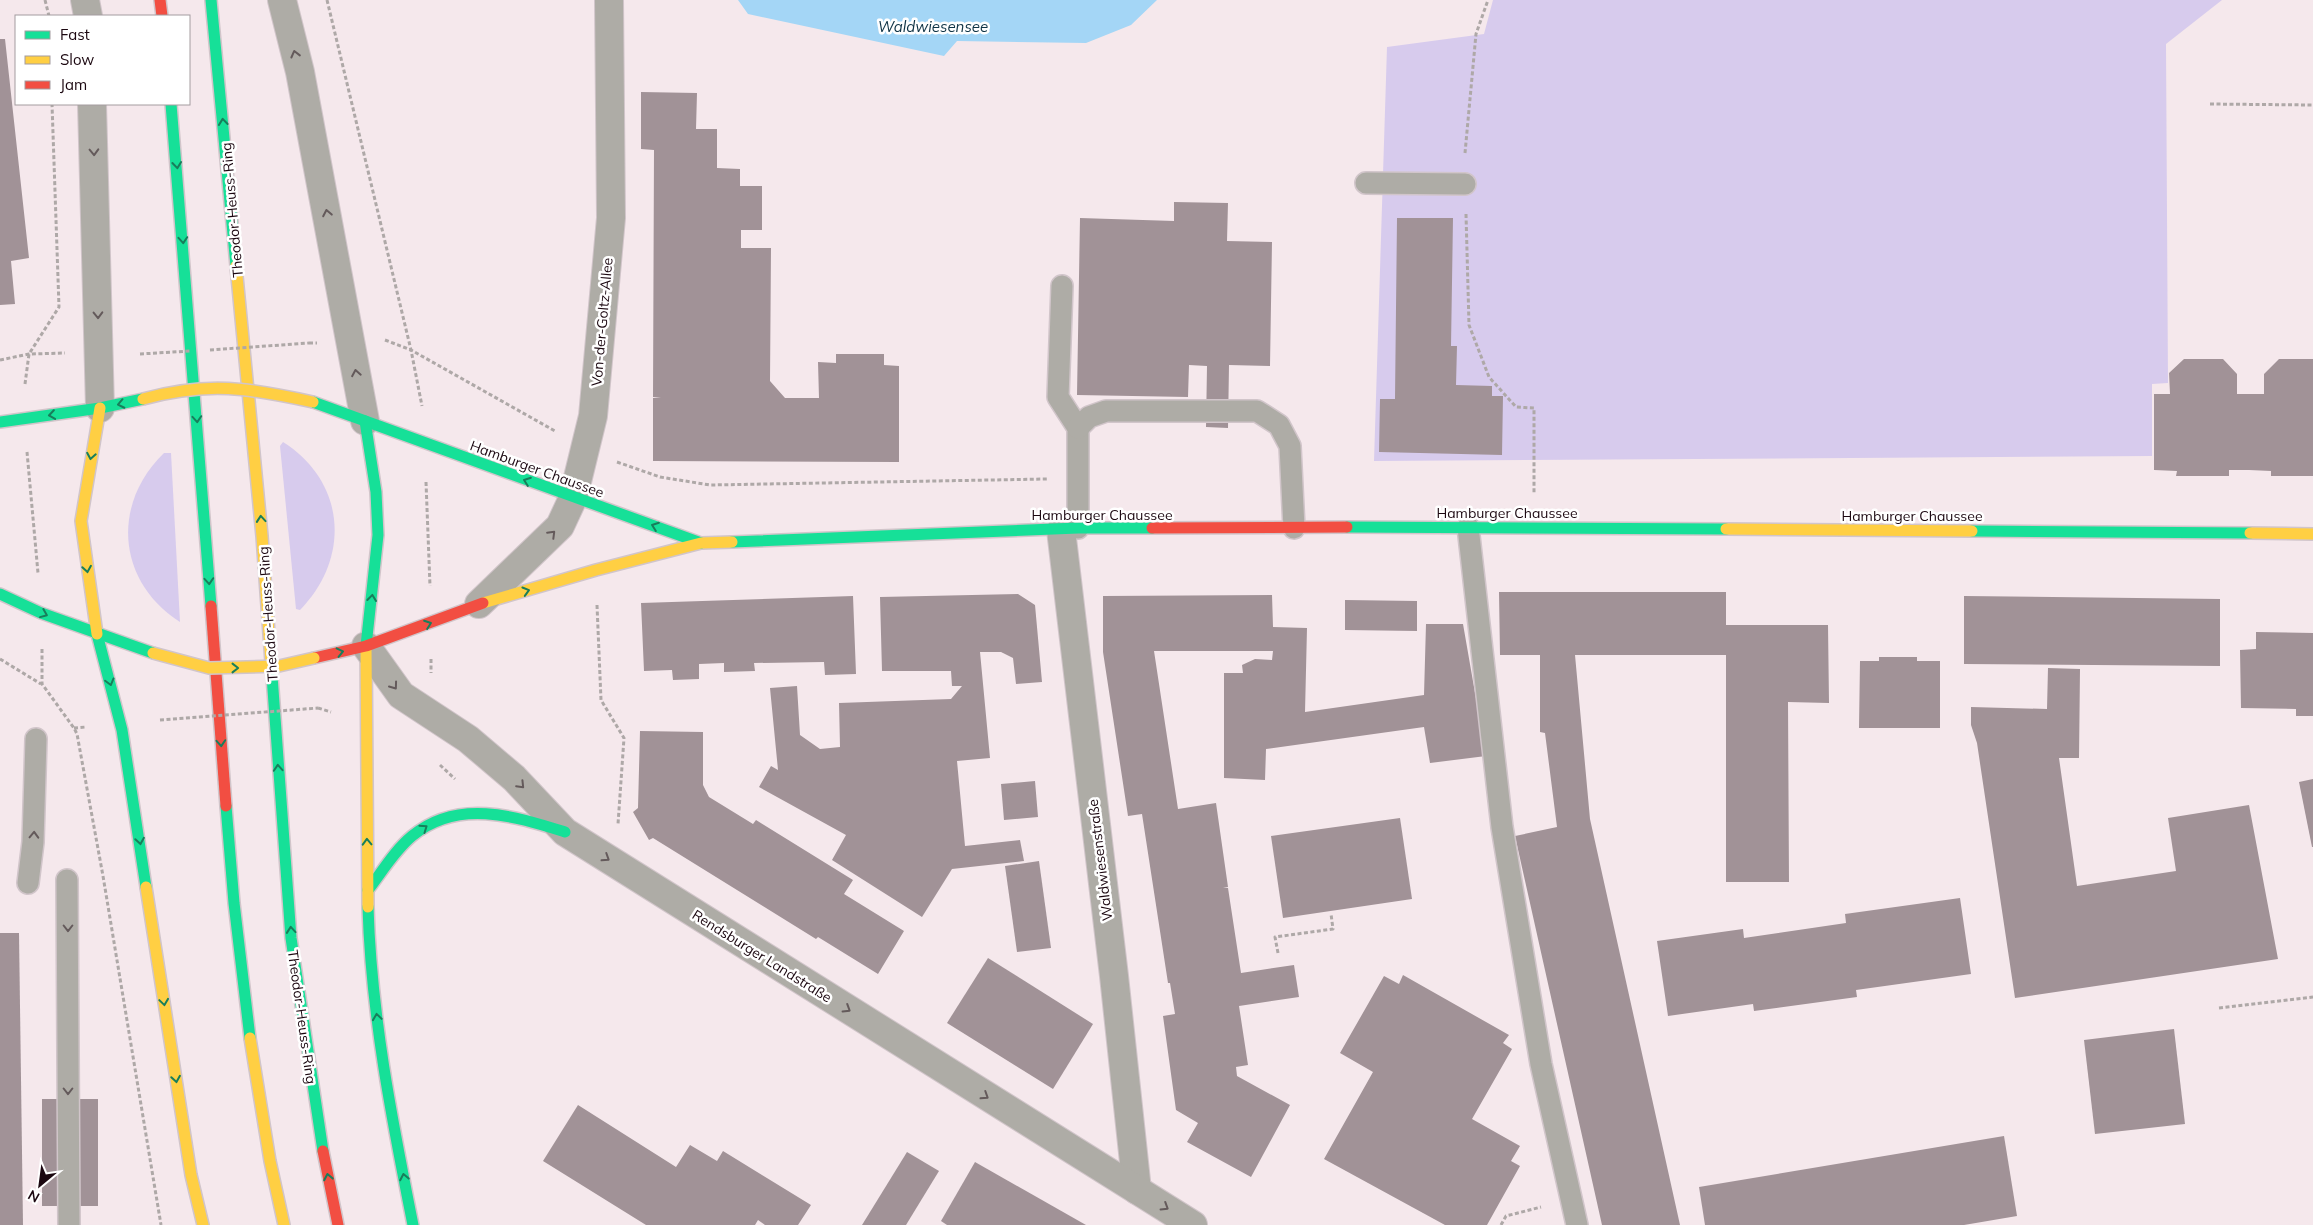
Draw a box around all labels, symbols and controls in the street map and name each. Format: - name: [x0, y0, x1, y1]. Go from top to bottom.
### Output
- legend: [15, 15, 190, 105]
- water label: Waldwiesensee: [878, 17, 988, 36]
- text: Fast: [60, 25, 90, 44]
- one-way arrow: [290, 49, 301, 58]
- text: Slow: [60, 50, 94, 69]
- text: Jam: [60, 75, 87, 94]
- one-way arrow: [218, 118, 229, 126]
- street label: Theodor-Heuss-Ring: [217, 142, 247, 278]
- one-way arrow: [88, 149, 99, 157]
- one-way arrow: [171, 161, 182, 169]
- one-way arrow: [322, 209, 332, 217]
- one-way arrow: [177, 236, 188, 244]
- street label: Von-der-Goltz-Allee: [587, 257, 617, 387]
- one-way arrow: [93, 311, 104, 319]
- one-way arrow: [352, 368, 362, 377]
- one-way arrow: [117, 398, 126, 408]
- one-way arrow: [47, 409, 55, 420]
- one-way arrow: [191, 416, 202, 424]
- street label: Hamburger Chaussee: [468, 436, 606, 502]
- one-way arrow: [87, 452, 97, 460]
- one-way arrow: [524, 477, 532, 487]
- street label: Hamburger Chaussee: [1436, 504, 1578, 522]
- street label: Hamburger Chaussee: [1031, 506, 1173, 524]
- street label: Hamburger Chaussee: [1841, 507, 1983, 525]
- one-way arrow: [256, 515, 267, 523]
- one-way arrow: [651, 522, 660, 532]
- one-way arrow: [546, 530, 555, 539]
- street label: Theodor-Heuss-Ring: [254, 546, 282, 682]
- one-way arrow: [81, 565, 91, 574]
- one-way arrow: [203, 578, 214, 586]
- one-way arrow: [521, 586, 529, 596]
- one-way arrow: [367, 594, 377, 602]
- one-way arrow: [39, 608, 48, 619]
- one-way arrow: [423, 620, 432, 630]
- one-way arrow: [335, 647, 344, 658]
- one-way arrow: [231, 663, 239, 673]
- one-way arrow: [104, 677, 114, 685]
- one-way arrow: [388, 680, 397, 689]
- one-way arrow: [215, 740, 226, 748]
- one-way arrow: [273, 764, 284, 772]
- one-way arrow: [515, 780, 524, 789]
- street label: Waldwiesenstraße: [1084, 798, 1116, 922]
- one-way arrow: [418, 825, 427, 834]
- one-way arrow: [28, 831, 39, 839]
- one-way arrow: [134, 837, 144, 845]
- one-way arrow: [361, 837, 372, 845]
- one-way arrow: [600, 852, 609, 861]
- street label: Rendsburger Landstraße: [689, 906, 835, 1006]
- one-way arrow: [63, 925, 73, 933]
- one-way arrow: [285, 926, 296, 934]
- street label: Theodor-Heuss-Ring: [284, 949, 320, 1085]
- one-way arrow: [158, 998, 168, 1006]
- one-way arrow: [842, 1003, 851, 1013]
- one-way arrow: [372, 1013, 383, 1021]
- one-way arrow: [170, 1074, 180, 1083]
- one-way arrow: [63, 1088, 73, 1095]
- one-way arrow: [979, 1090, 988, 1100]
- north arrow: [15, 1160, 65, 1210]
- one-way arrow: [323, 1173, 333, 1182]
- one-way arrow: [399, 1173, 409, 1182]
- text: N: [25, 1186, 43, 1207]
- one-way arrow: [1159, 1201, 1168, 1211]

